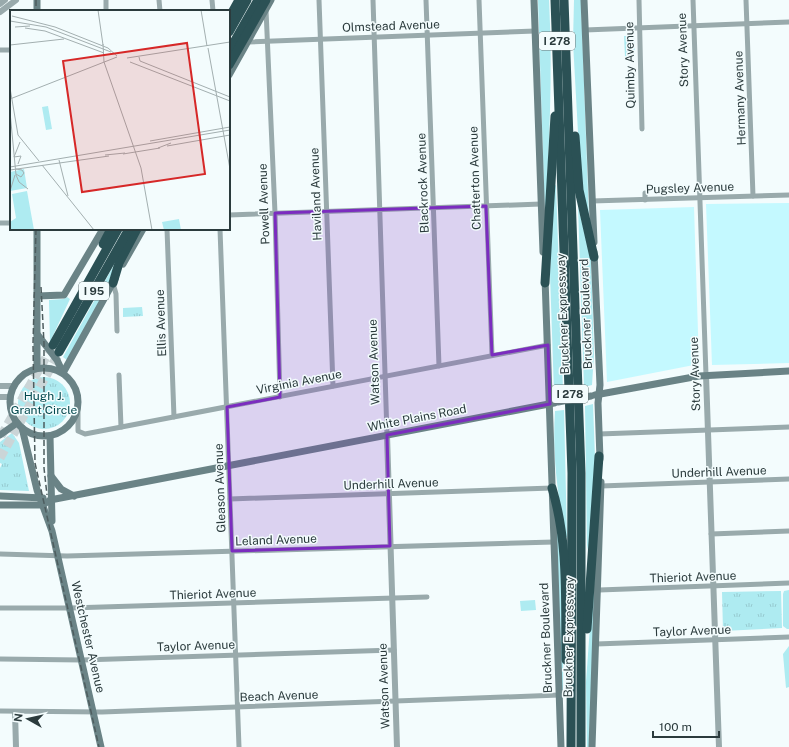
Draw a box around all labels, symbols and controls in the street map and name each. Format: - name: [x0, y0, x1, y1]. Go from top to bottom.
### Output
- inset map: [10, 10, 230, 230]
- street label: Story Avenue: [675, 12, 691, 87]
- street label: Olmstead Avenue: [342, 17, 440, 35]
- street label: Quimby Avenue: [622, 21, 638, 109]
- road number: I 278: [539, 32, 575, 50]
- street label: Hermany Avenue: [731, 50, 749, 146]
- street label: Chatterton Avenue: [466, 126, 484, 230]
- street label: Blackrock Avenue: [414, 133, 432, 233]
- street label: Haviland Avenue: [307, 147, 325, 241]
- street label: Powell Avenue: [256, 163, 272, 245]
- street label: Pugsley Avenue: [646, 179, 735, 197]
- street label: Bruckner Expressway: [554, 253, 572, 375]
- street label: Bruckner Boulevard: [577, 259, 595, 369]
- road number: I 95: [79, 282, 109, 300]
- street label: Ellis Avenue: [153, 289, 169, 357]
- street label: Watson Avenue: [365, 319, 382, 405]
- street label: Story Avenue: [687, 336, 703, 411]
- street label: Virginia Avenue: [255, 367, 343, 397]
- road number: I 278: [552, 385, 588, 403]
- park label: Hugh J. Grant Circle: [11, 389, 78, 417]
- street label: White Plains Road: [366, 402, 468, 434]
- street label: Gleason Avenue: [211, 443, 229, 533]
- street label: Underhill Avenue: [671, 463, 767, 481]
- street label: Underhill Avenue: [343, 475, 439, 493]
- street label: Leland Avenue: [235, 532, 317, 548]
- street label: Thieriot Avenue: [649, 568, 737, 586]
- street label: Bruckner Expressway: [561, 576, 577, 698]
- street label: Westchester Avenue: [68, 580, 108, 694]
- street label: Bruckner Boulevard: [537, 583, 555, 693]
- street label: Thieriot Avenue: [169, 585, 257, 603]
- street label: Taylor Avenue: [653, 623, 732, 639]
- street label: Taylor Avenue: [157, 638, 236, 654]
- street label: Watson Avenue: [375, 643, 392, 729]
- street label: Beach Avenue: [239, 688, 319, 704]
- north arrow: [8, 699, 48, 739]
- text: N: [12, 713, 25, 723]
- scale bar: [653, 713, 719, 739]
- text: 100 m: [659, 720, 692, 734]

